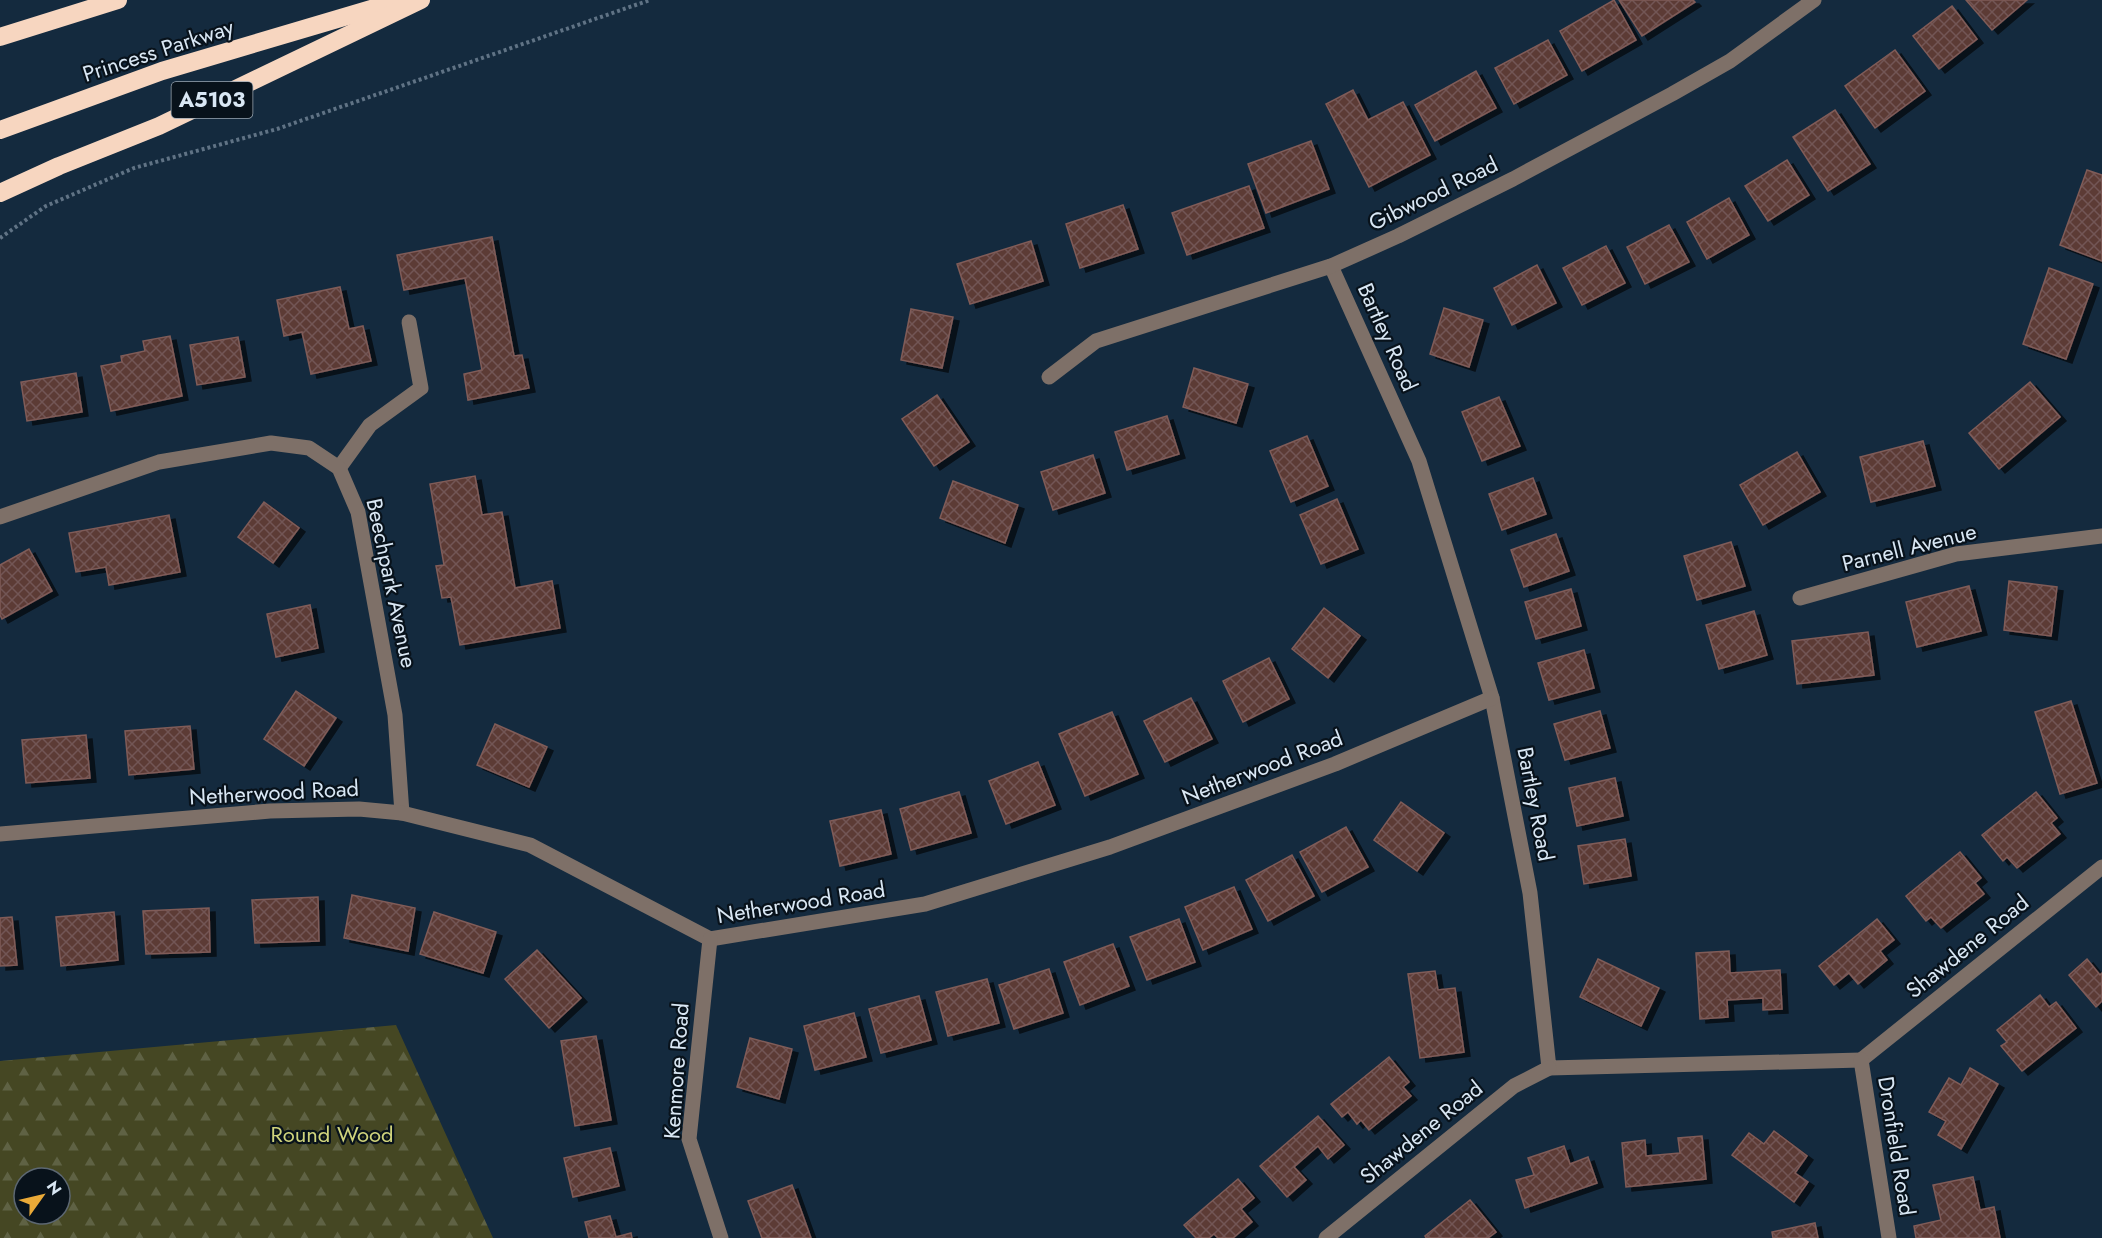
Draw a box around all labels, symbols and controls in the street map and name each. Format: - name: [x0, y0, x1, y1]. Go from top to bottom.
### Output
- street label: Princess Parkway: [78, 10, 238, 90]
- road number: A5103: [172, 82, 252, 118]
- street label: Gibwood Road: [1363, 148, 1503, 238]
- street label: Bartley Road: [1350, 278, 1426, 396]
- street label: Beechpark Avenue: [358, 495, 426, 671]
- street label: Parnell Avenue: [1838, 515, 1980, 579]
- street label: Netherwood Road: [1177, 722, 1347, 812]
- street label: Bartley Road: [1509, 744, 1563, 864]
- street label: Netherwood Road: [188, 772, 360, 812]
- street label: Netherwood Road: [715, 873, 887, 931]
- street label: Shawdene Road: [1899, 886, 2035, 1006]
- street label: Kenmore Road: [655, 1002, 697, 1140]
- street label: Shawdene Road: [1353, 1072, 1489, 1192]
- street label: Dronfield Road: [1870, 1074, 1924, 1218]
- park label: Round Wood: [270, 1118, 394, 1150]
- north arrow: [12, 1166, 72, 1226]
- text: N: [41, 1176, 67, 1200]

